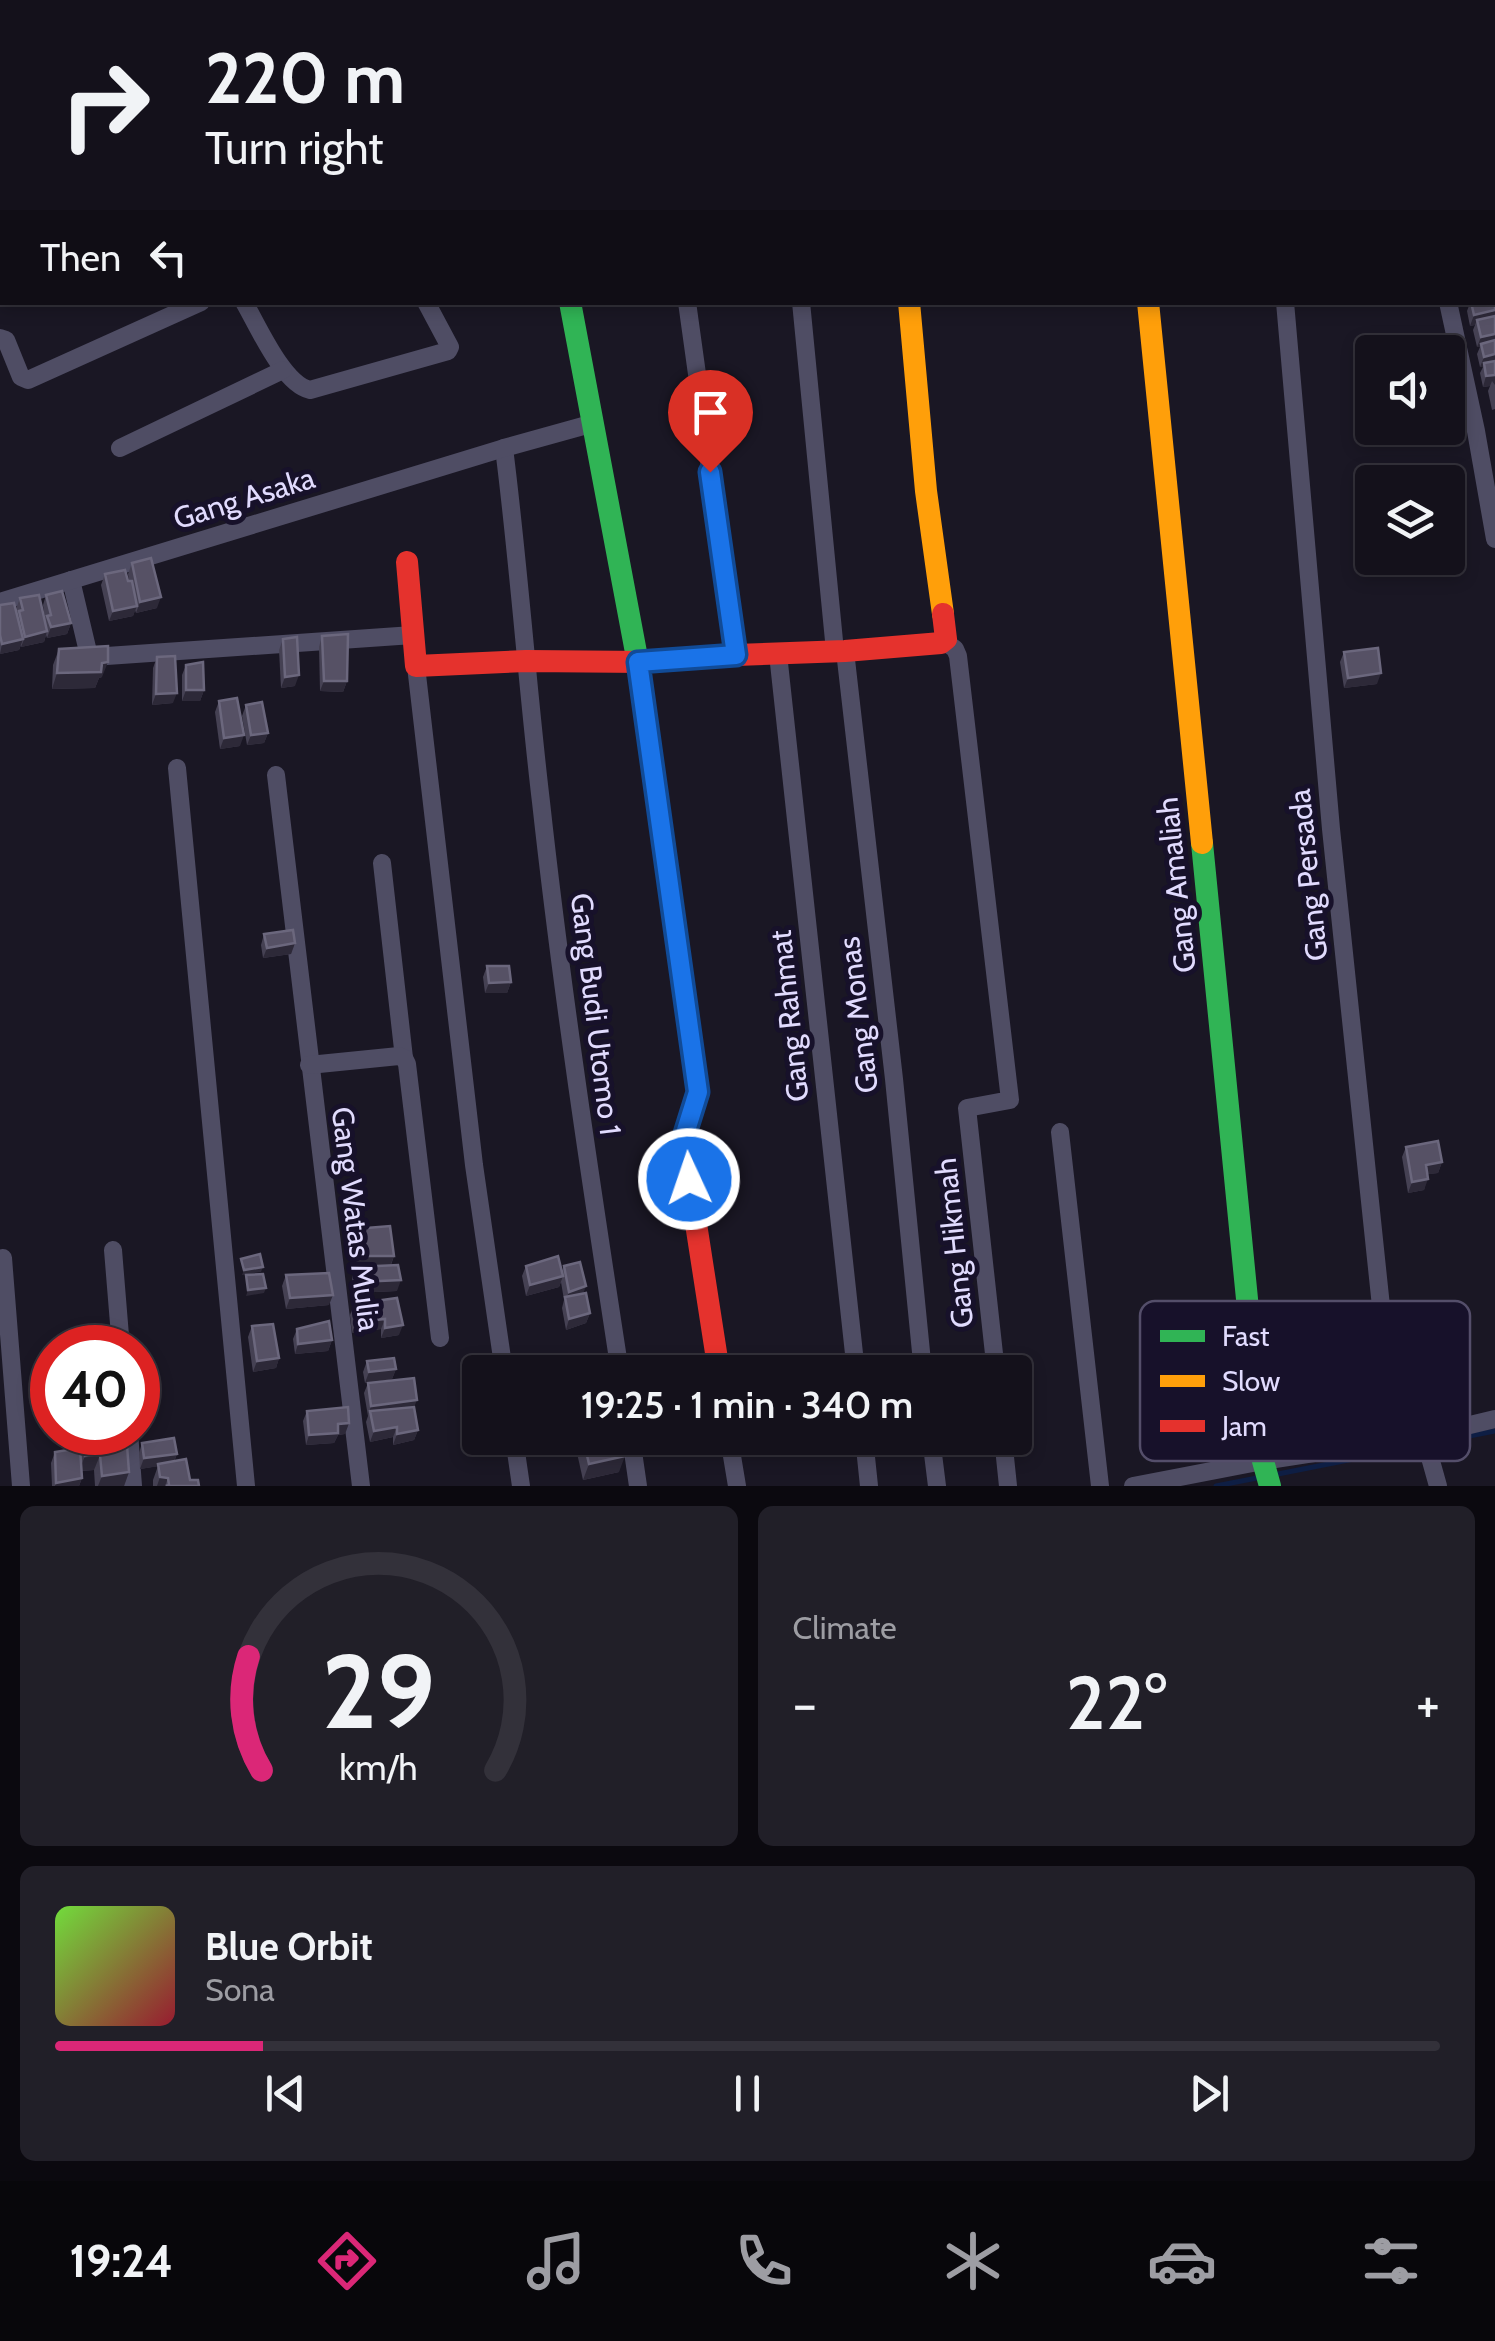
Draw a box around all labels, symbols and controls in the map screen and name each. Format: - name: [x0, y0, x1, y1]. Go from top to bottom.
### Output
- text: 220 m: [205, 35, 405, 121]
- icon: right: [40, 40, 170, 170]
- text: Turn right: [205, 121, 384, 175]
- icon: left: [141, 230, 196, 285]
- text: Then: [40, 234, 121, 281]
- map controls: [1355, 335, 1465, 575]
- button: sound: [1355, 335, 1465, 445]
- pin: [668, 370, 753, 473]
- icon: arrive: [683, 385, 738, 440]
- street label: Gang Asaka: [169, 459, 320, 537]
- button: layers: [1355, 465, 1465, 575]
- street label: Gang Persada: [1281, 787, 1335, 963]
- street label: Gang Amaliah: [1148, 795, 1204, 975]
- street label: Gang Budi Utomo 1: [563, 891, 629, 1137]
- street label: Gang Rahmat: [762, 928, 816, 1104]
- street label: Gang Monas: [830, 935, 886, 1095]
- street label: Gang Watas Mulia: [324, 1105, 388, 1334]
- position arrow: [637, 1127, 741, 1231]
- street label: Gang Hikmah: [927, 1156, 981, 1330]
- legend: [1140, 1301, 1470, 1461]
- text: Fast: [1222, 1319, 1270, 1353]
- speed limit sign: 40: [30, 1325, 160, 1455]
- text: Slow: [1222, 1364, 1280, 1398]
- text: 19:25 · 1 min · 340 m: [581, 1381, 913, 1428]
- text: Jam: [1221, 1409, 1267, 1443]
- text: Climate: [793, 1608, 897, 1647]
- text: 29: [322, 1628, 435, 1754]
- text: 22°: [1066, 1657, 1167, 1748]
- text: −: [793, 1670, 817, 1737]
- text: +: [1416, 1670, 1440, 1737]
- text: km/h: [340, 1746, 418, 1789]
- text: Blue Orbit: [205, 1923, 373, 1970]
- text: Sona: [205, 1970, 275, 2009]
- icon: previous: [258, 2066, 313, 2121]
- icon: pause: [720, 2066, 775, 2121]
- icon: next: [1182, 2066, 1237, 2121]
- icon: directions: [312, 2226, 382, 2296]
- icon: music: [521, 2226, 591, 2296]
- icon: phone: [729, 2226, 799, 2296]
- icon: climate: [938, 2226, 1008, 2296]
- icon: car: [1147, 2226, 1217, 2296]
- icon: filters: [1356, 2226, 1426, 2296]
- text: 19:24: [69, 2234, 173, 2288]

